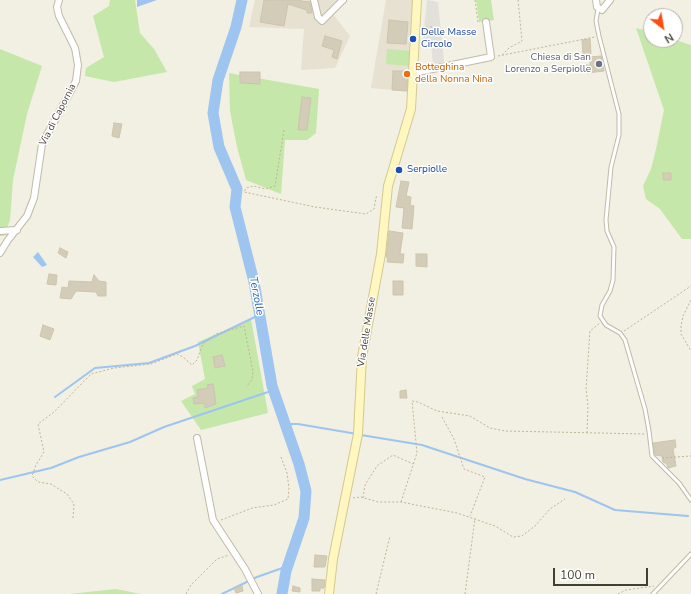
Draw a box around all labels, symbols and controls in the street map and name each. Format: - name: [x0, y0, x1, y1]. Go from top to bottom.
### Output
- north arrow: [643, 8, 683, 48]
- place label: Delle Masse Circolo: [421, 27, 476, 50]
- text: N: [662, 29, 676, 46]
- marker: Delle Masse Circolo: [408, 34, 418, 44]
- place label: Chiesa di San Lorenzo a Serpiolle: [505, 52, 591, 76]
- marker: Chiesa di San Lorenzo a Serpiolle: [594, 59, 604, 69]
- place label: Botteghina della Nonna Nina: [415, 62, 493, 86]
- marker: Botteghina della Nonna Nina: [402, 69, 412, 79]
- street label: Via di Capornia: [37, 82, 79, 148]
- place label: Serpiolle: [407, 164, 447, 176]
- marker: Serpiolle: [394, 165, 404, 175]
- water label: Terzolle: [246, 276, 266, 316]
- street label: Via delle Masse: [356, 296, 378, 368]
- scale bar: [555, 560, 650, 586]
- text: 100 m: [560, 567, 595, 583]

